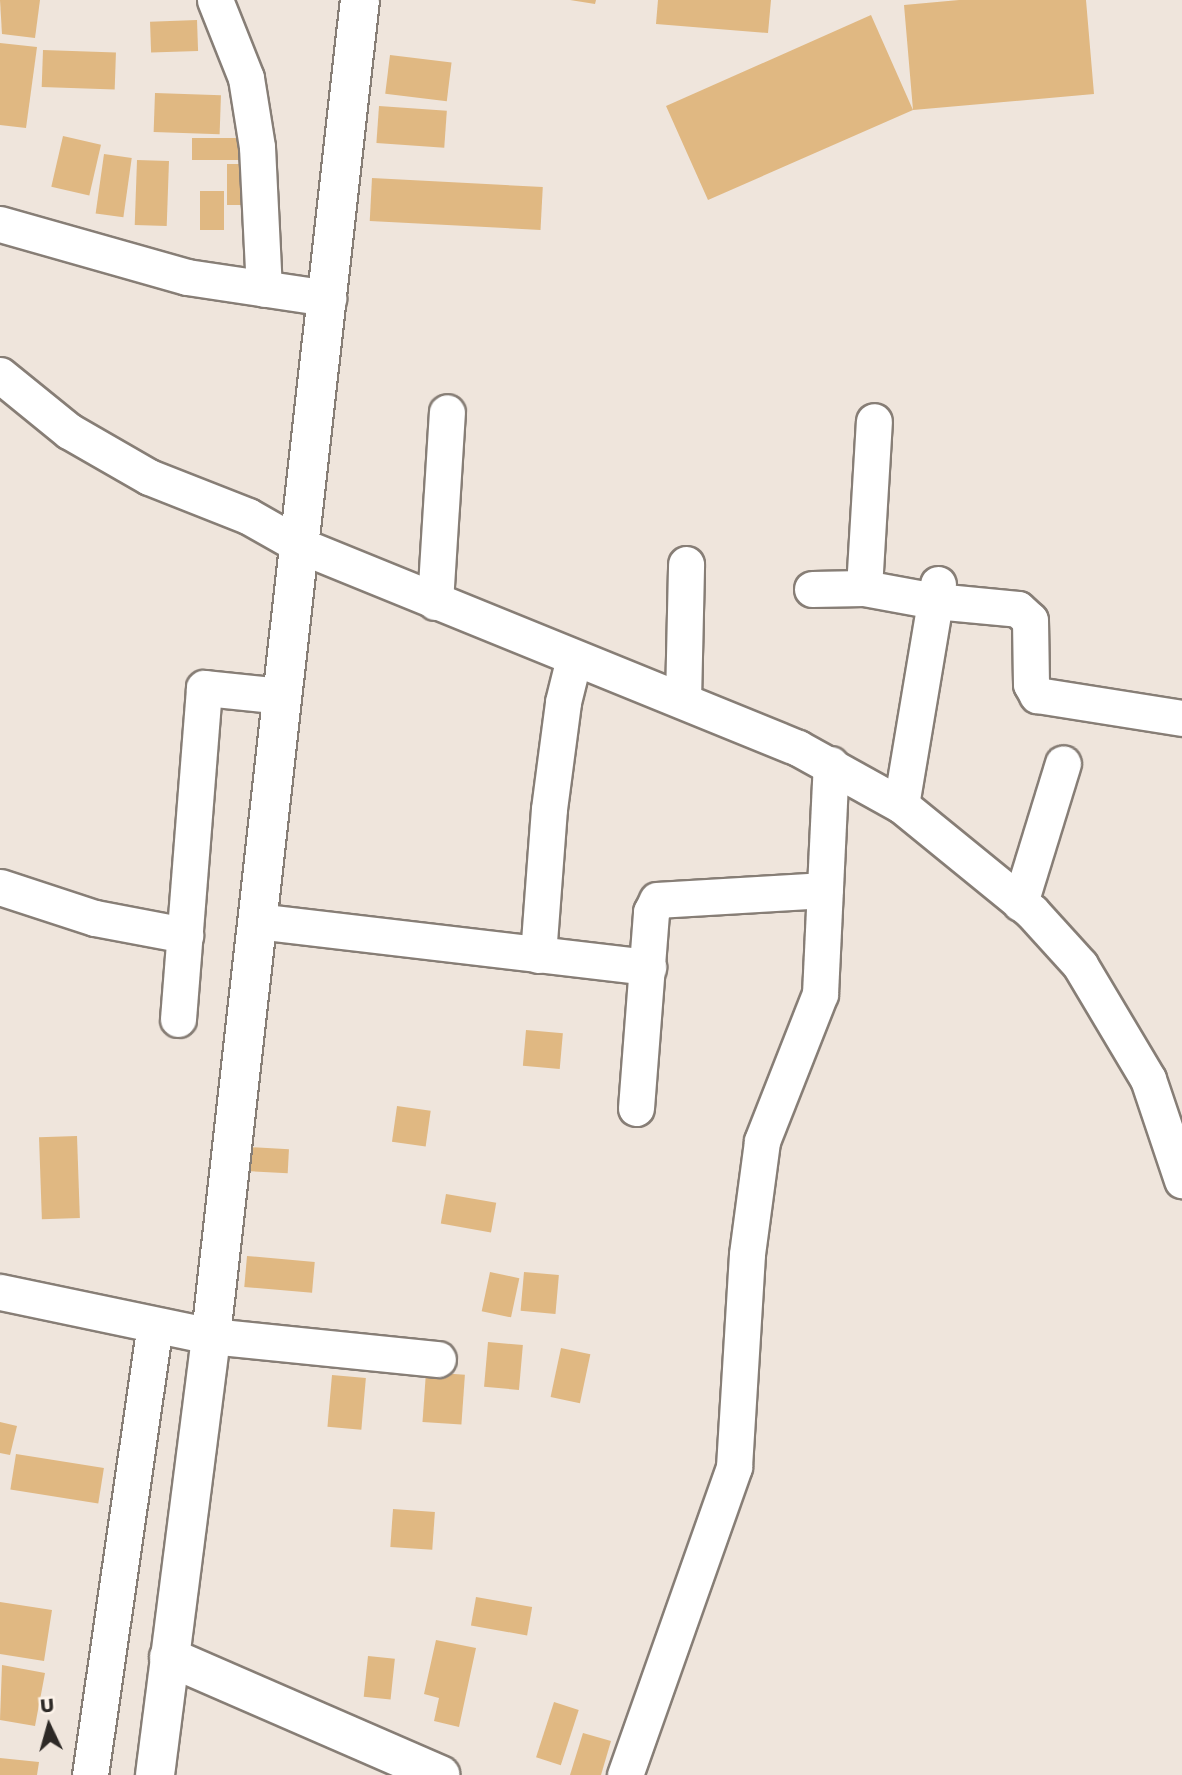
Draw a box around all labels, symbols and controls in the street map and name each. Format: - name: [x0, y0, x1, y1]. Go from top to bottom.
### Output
- north arrow: [14, 1691, 84, 1761]
- text: U: [39, 1693, 55, 1717]

